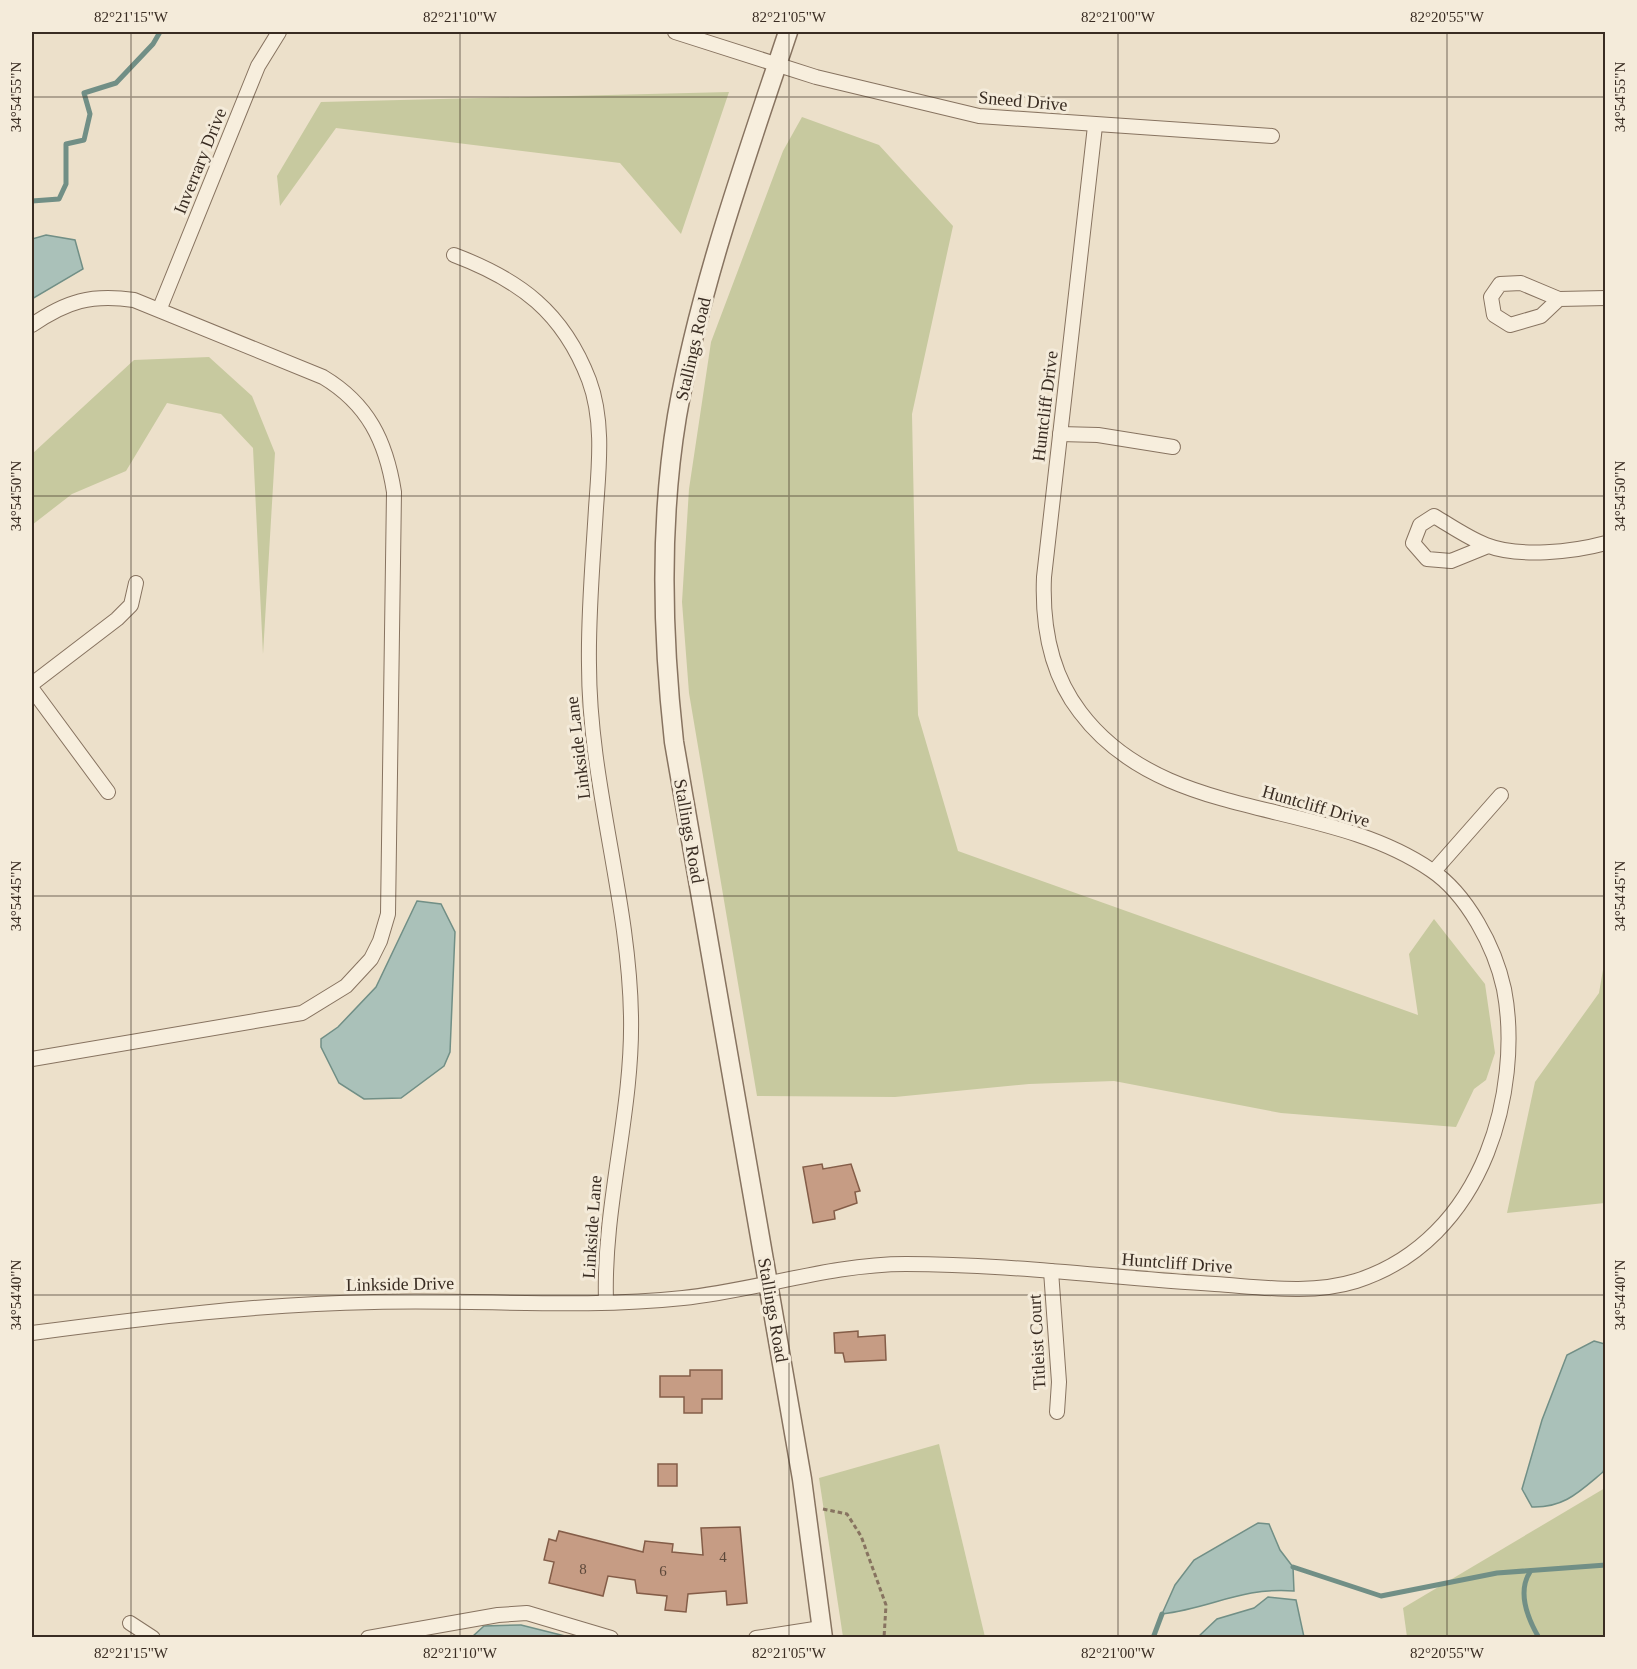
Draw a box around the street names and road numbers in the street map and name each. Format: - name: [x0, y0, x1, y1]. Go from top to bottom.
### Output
- street label: Sneed Drive: [978, 87, 1068, 115]
- street label: Inverrary Drive: [170, 105, 230, 217]
- street label: Stallings Road: [671, 295, 715, 403]
- street label: Huntcliff Drive: [1028, 350, 1062, 462]
- street label: Linkside Lane: [562, 695, 594, 801]
- street label: Stallings Road: [670, 777, 708, 885]
- street label: Huntcliff Drive: [1260, 781, 1372, 831]
- street label: Linkside Lane: [578, 1175, 606, 1279]
- street label: Huntcliff Drive: [1121, 1249, 1233, 1277]
- street label: Stallings Road: [754, 1256, 792, 1364]
- street label: Linkside Drive: [346, 1273, 454, 1295]
- street label: Titleist Court: [1025, 1294, 1049, 1390]

